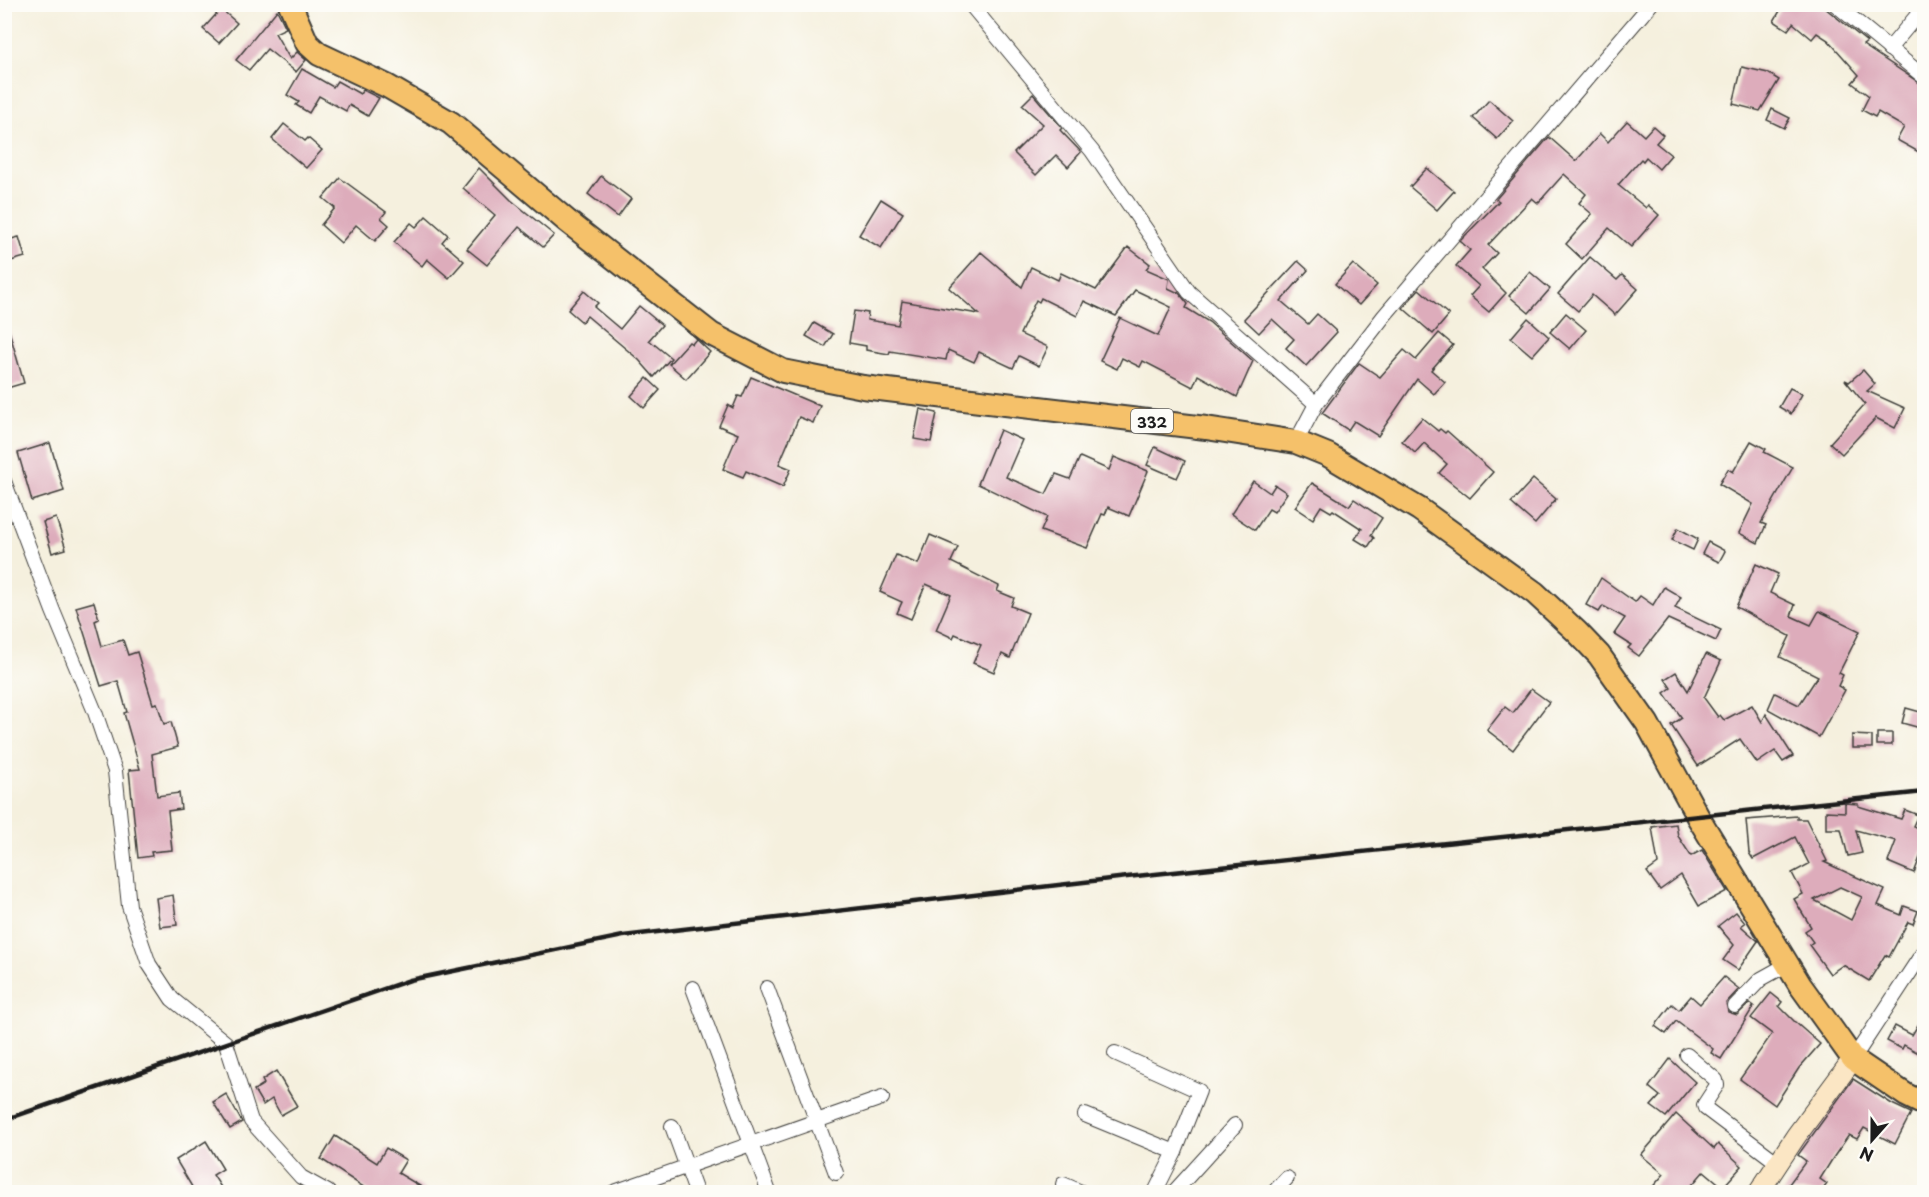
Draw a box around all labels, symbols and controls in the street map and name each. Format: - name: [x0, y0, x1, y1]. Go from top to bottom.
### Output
- road number: 332: [1131, 409, 1173, 433]
- north arrow: [1842, 1110, 1902, 1170]
- text: N: [1856, 1141, 1876, 1168]

